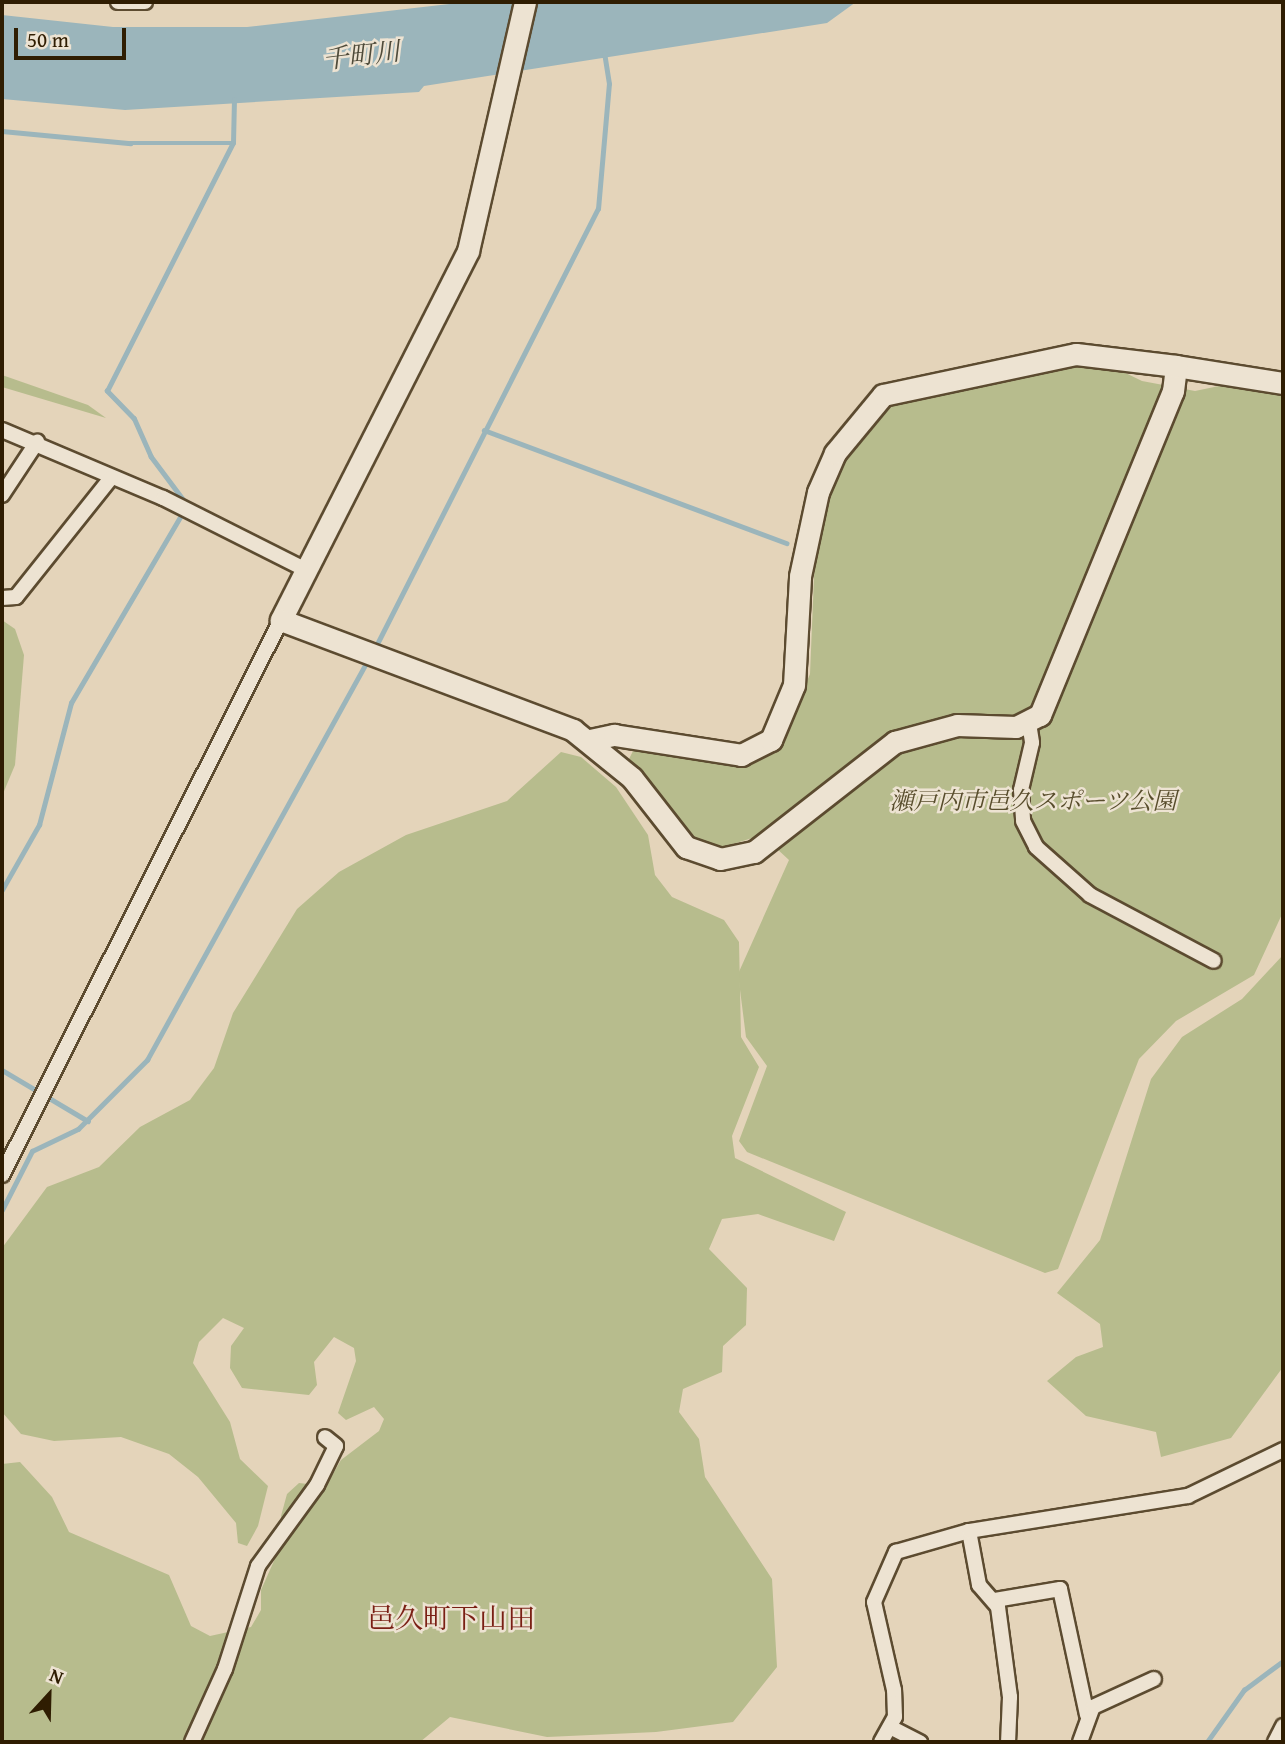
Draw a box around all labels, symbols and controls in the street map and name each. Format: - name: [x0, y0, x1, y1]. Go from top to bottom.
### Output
- scale bar: [18, 14, 130, 58]
- text: 50 m: [27, 24, 69, 55]
- water label: 千町川: [320, 35, 402, 75]
- park label: 瀬戸内市邑久スポーツ公園: [889, 787, 1177, 815]
- district label: 邑久町下山田: [367, 1601, 535, 1635]
- north arrow: [14, 1660, 84, 1730]
- text: N: [46, 1660, 68, 1691]

